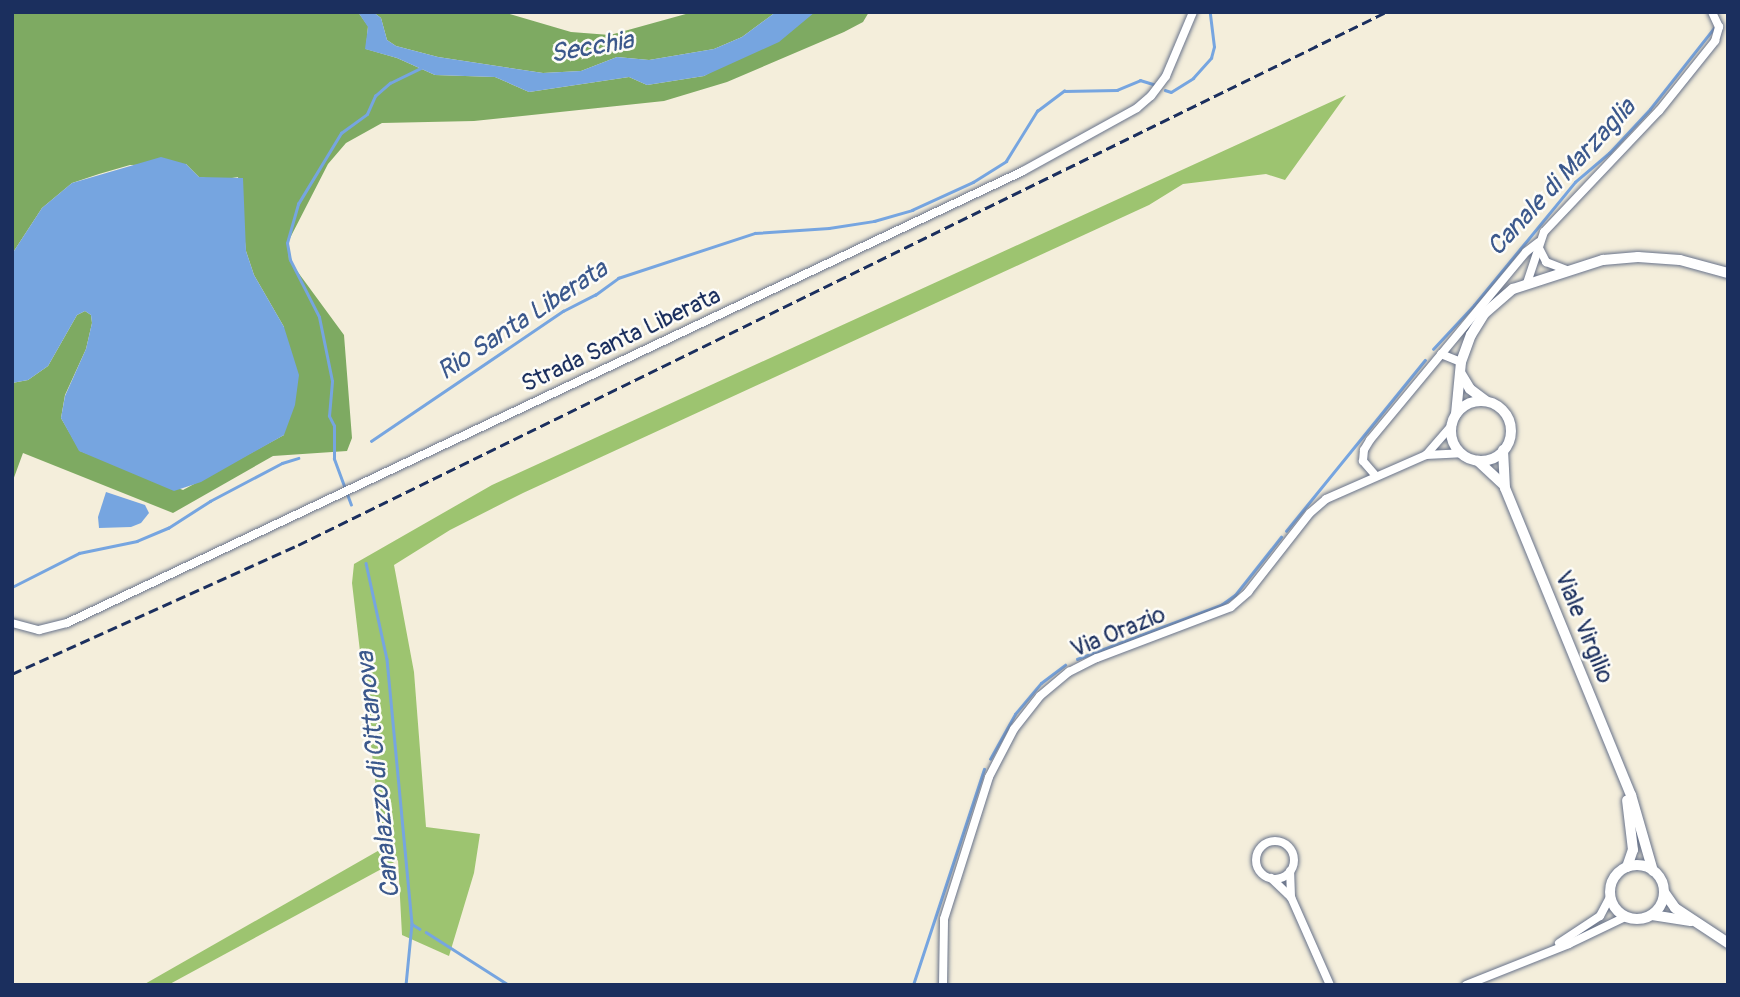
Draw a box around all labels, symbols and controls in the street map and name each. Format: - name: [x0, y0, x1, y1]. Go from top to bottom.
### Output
- water label: Secchia: [548, 25, 636, 71]
- water label: Canale di Marzaglia: [1481, 93, 1643, 263]
- water label: Rio Santa Liberata: [432, 254, 614, 388]
- street label: Strada Santa Liberata: [517, 281, 725, 399]
- street label: Viale Virgilio: [1548, 566, 1620, 688]
- street label: Via Orazio: [1066, 600, 1170, 664]
- water label: Canalazzo di Cittanova: [351, 650, 407, 900]

